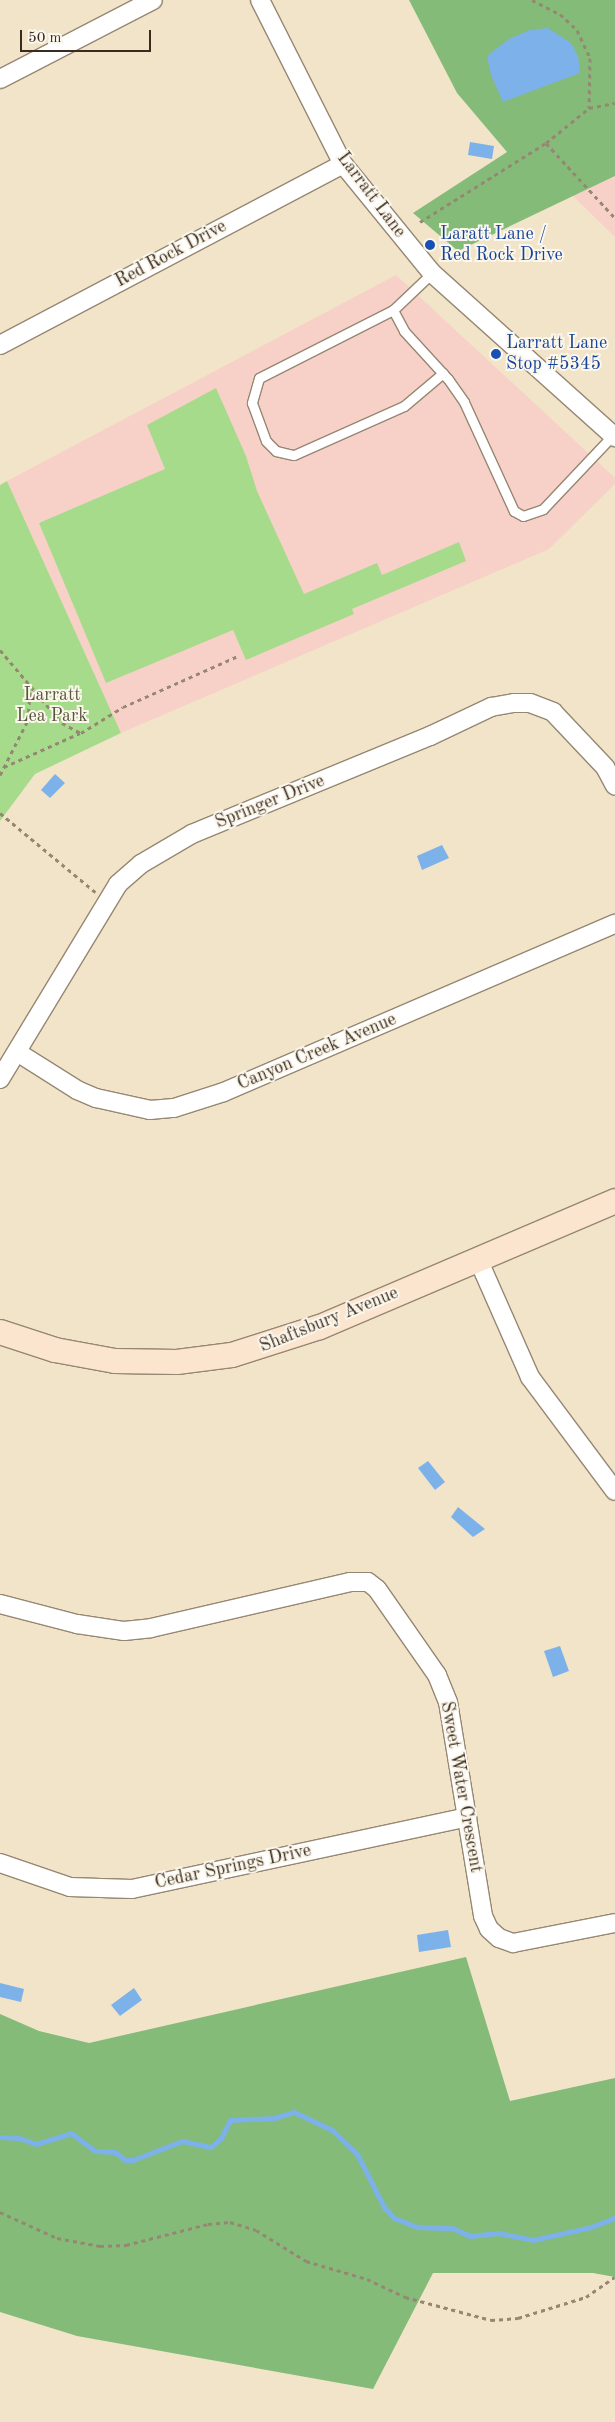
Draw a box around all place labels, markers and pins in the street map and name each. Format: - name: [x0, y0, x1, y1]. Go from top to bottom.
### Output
- place label: Laratt Lane / Red Rock Drive: [440, 224, 563, 266]
- marker: Laratt Lane / Red Rock Drive: [424, 239, 436, 251]
- place label: Larratt Lane Stop #5345: [506, 333, 607, 376]
- marker: Larratt Lane Stop #5345: [490, 348, 502, 360]

